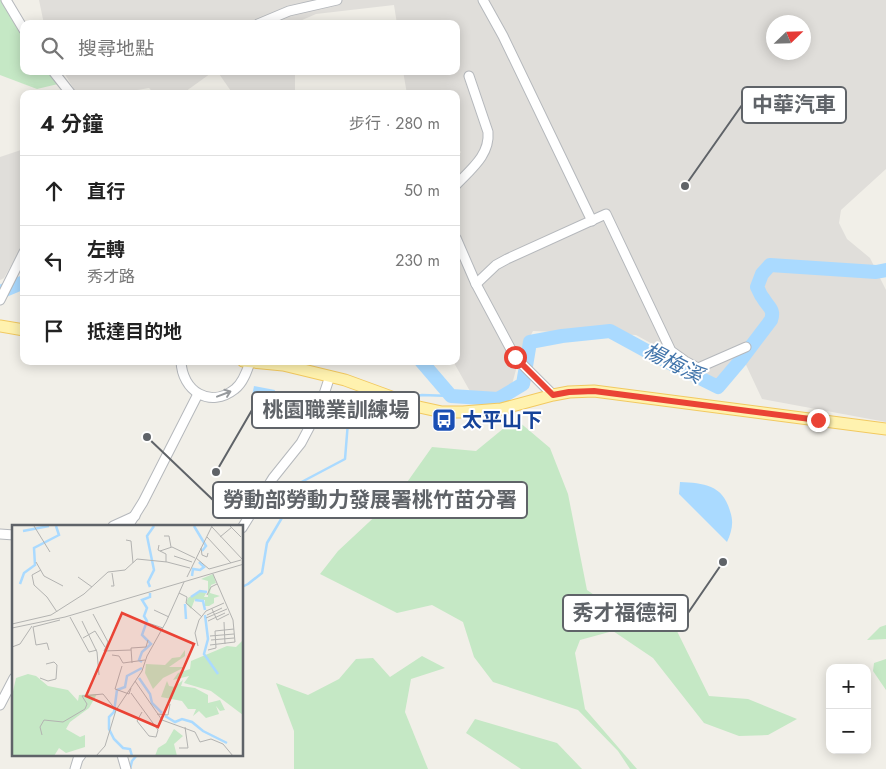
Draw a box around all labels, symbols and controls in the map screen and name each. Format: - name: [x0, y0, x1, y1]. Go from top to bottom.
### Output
- north arrow: [766, 15, 811, 60]
- search box: [20, 20, 460, 75]
- icon: search: [38, 34, 66, 62]
- text: 搜尋地點: [78, 35, 154, 62]
- callout: 中華汽車: [742, 87, 846, 123]
- text: 中華汽車: [752, 90, 836, 120]
- text: 4 分鐘: [40, 109, 103, 139]
- text: 步行 · 280 m: [349, 112, 440, 135]
- icon: ahead: [40, 177, 68, 205]
- text: 直行: [87, 178, 125, 205]
- text: 50 m: [404, 179, 440, 202]
- text: 左轉: [87, 236, 125, 263]
- icon: left: [40, 247, 68, 275]
- text: 230 m: [395, 249, 440, 272]
- text: 秀才路: [87, 265, 135, 288]
- icon: arrive: [40, 317, 68, 345]
- text: 抵達目的地: [87, 318, 182, 345]
- water label: 楊梅溪: [638, 335, 711, 392]
- route start: [504, 346, 527, 369]
- one-way arrow: [216, 389, 232, 398]
- callout: 桃園職業訓練場: [252, 392, 419, 428]
- text: 桃園職業訓練場: [263, 395, 410, 425]
- place label: 太平山下: [462, 406, 542, 435]
- bus stop icon: 太平山下: [431, 407, 457, 433]
- route end: [807, 409, 830, 432]
- callout: 勞動部勞動力發展署桃竹苗分署: [213, 482, 527, 518]
- text: 勞動部勞動力發展署桃竹苗分署: [223, 485, 517, 515]
- inset map: [12, 525, 244, 756]
- callout: 秀才福德祠: [563, 595, 688, 631]
- text: 秀才福德祠: [573, 598, 678, 628]
- map controls: [826, 664, 871, 754]
- button: +: [826, 664, 871, 709]
- button: −: [826, 709, 871, 754]

